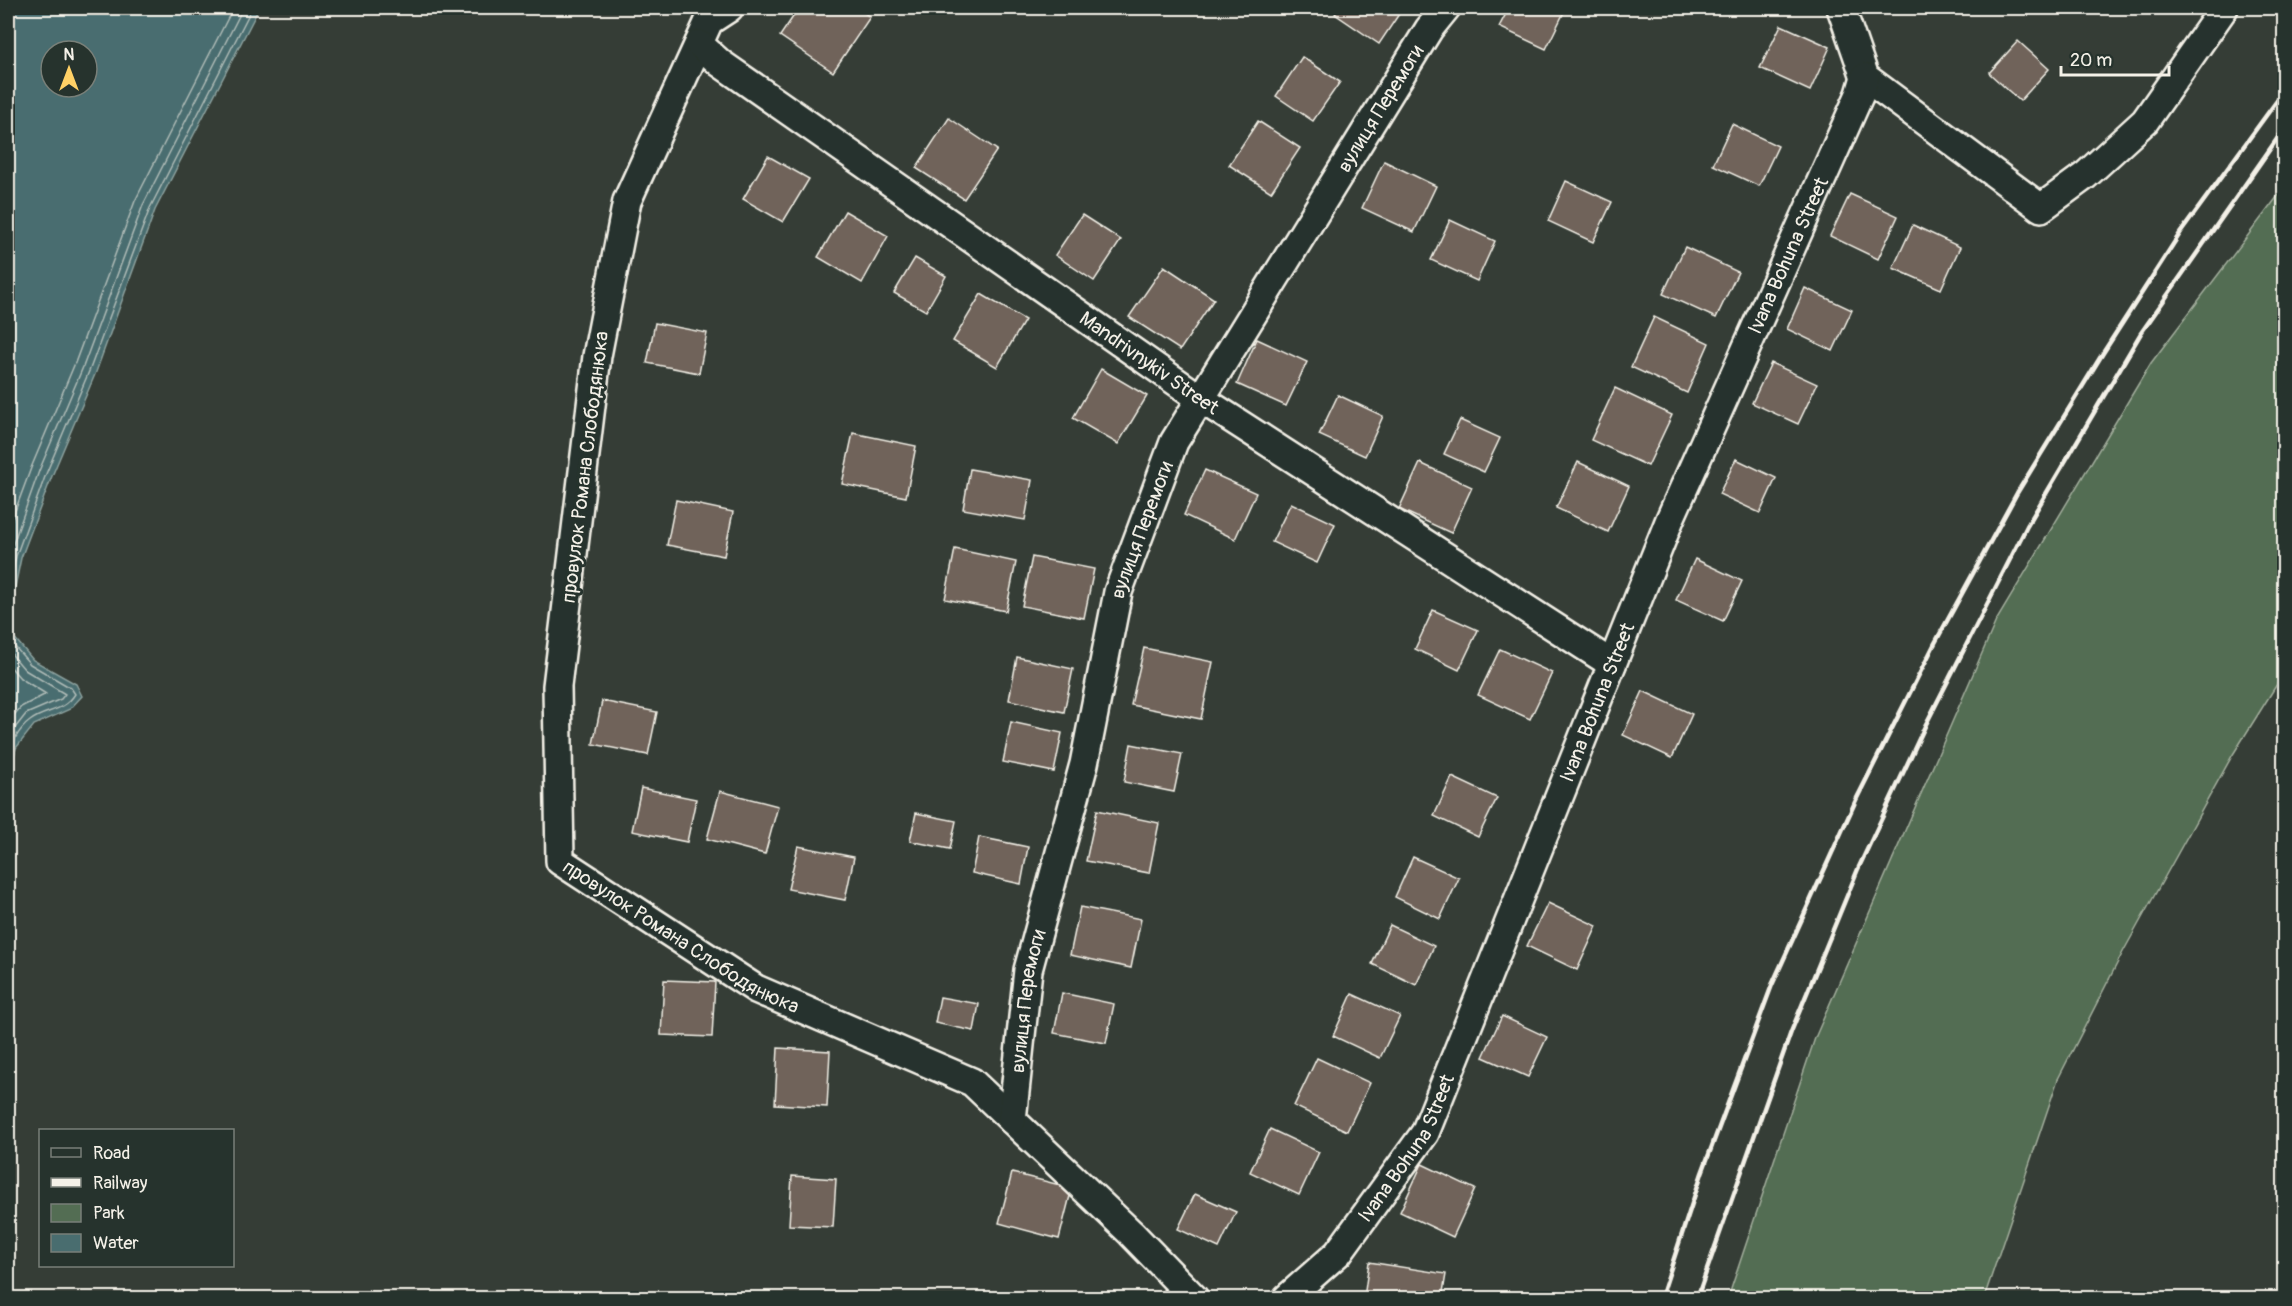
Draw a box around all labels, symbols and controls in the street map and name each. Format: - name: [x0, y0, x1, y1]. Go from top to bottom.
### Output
- north arrow: [39, 39, 99, 99]
- scale bar: [2061, 39, 2169, 77]
- street label: вулиця Перемоги: [1331, 40, 1429, 177]
- text: N: [64, 45, 75, 65]
- text: 20 m: [2070, 49, 2112, 72]
- street label: Ivana Bohuna Street: [1742, 172, 1834, 338]
- street label: Mandrivnykiv Street: [1075, 306, 1225, 420]
- street label: провулок Романа Слободянюка: [556, 330, 614, 604]
- street label: вулиця Перемоги: [1105, 457, 1178, 600]
- street label: Ivana Bohuna Street: [1554, 618, 1640, 785]
- street label: провулок Романа Слободянюка: [558, 854, 803, 1019]
- street label: вулиця Перемоги: [1005, 926, 1051, 1074]
- street label: Ivana Bohuna Street: [1352, 1070, 1460, 1227]
- legend: [39, 1129, 234, 1267]
- text: Road: [93, 1142, 130, 1165]
- text: Railway: [93, 1172, 148, 1195]
- text: Park: [93, 1202, 125, 1225]
- text: Water: [93, 1232, 139, 1255]

